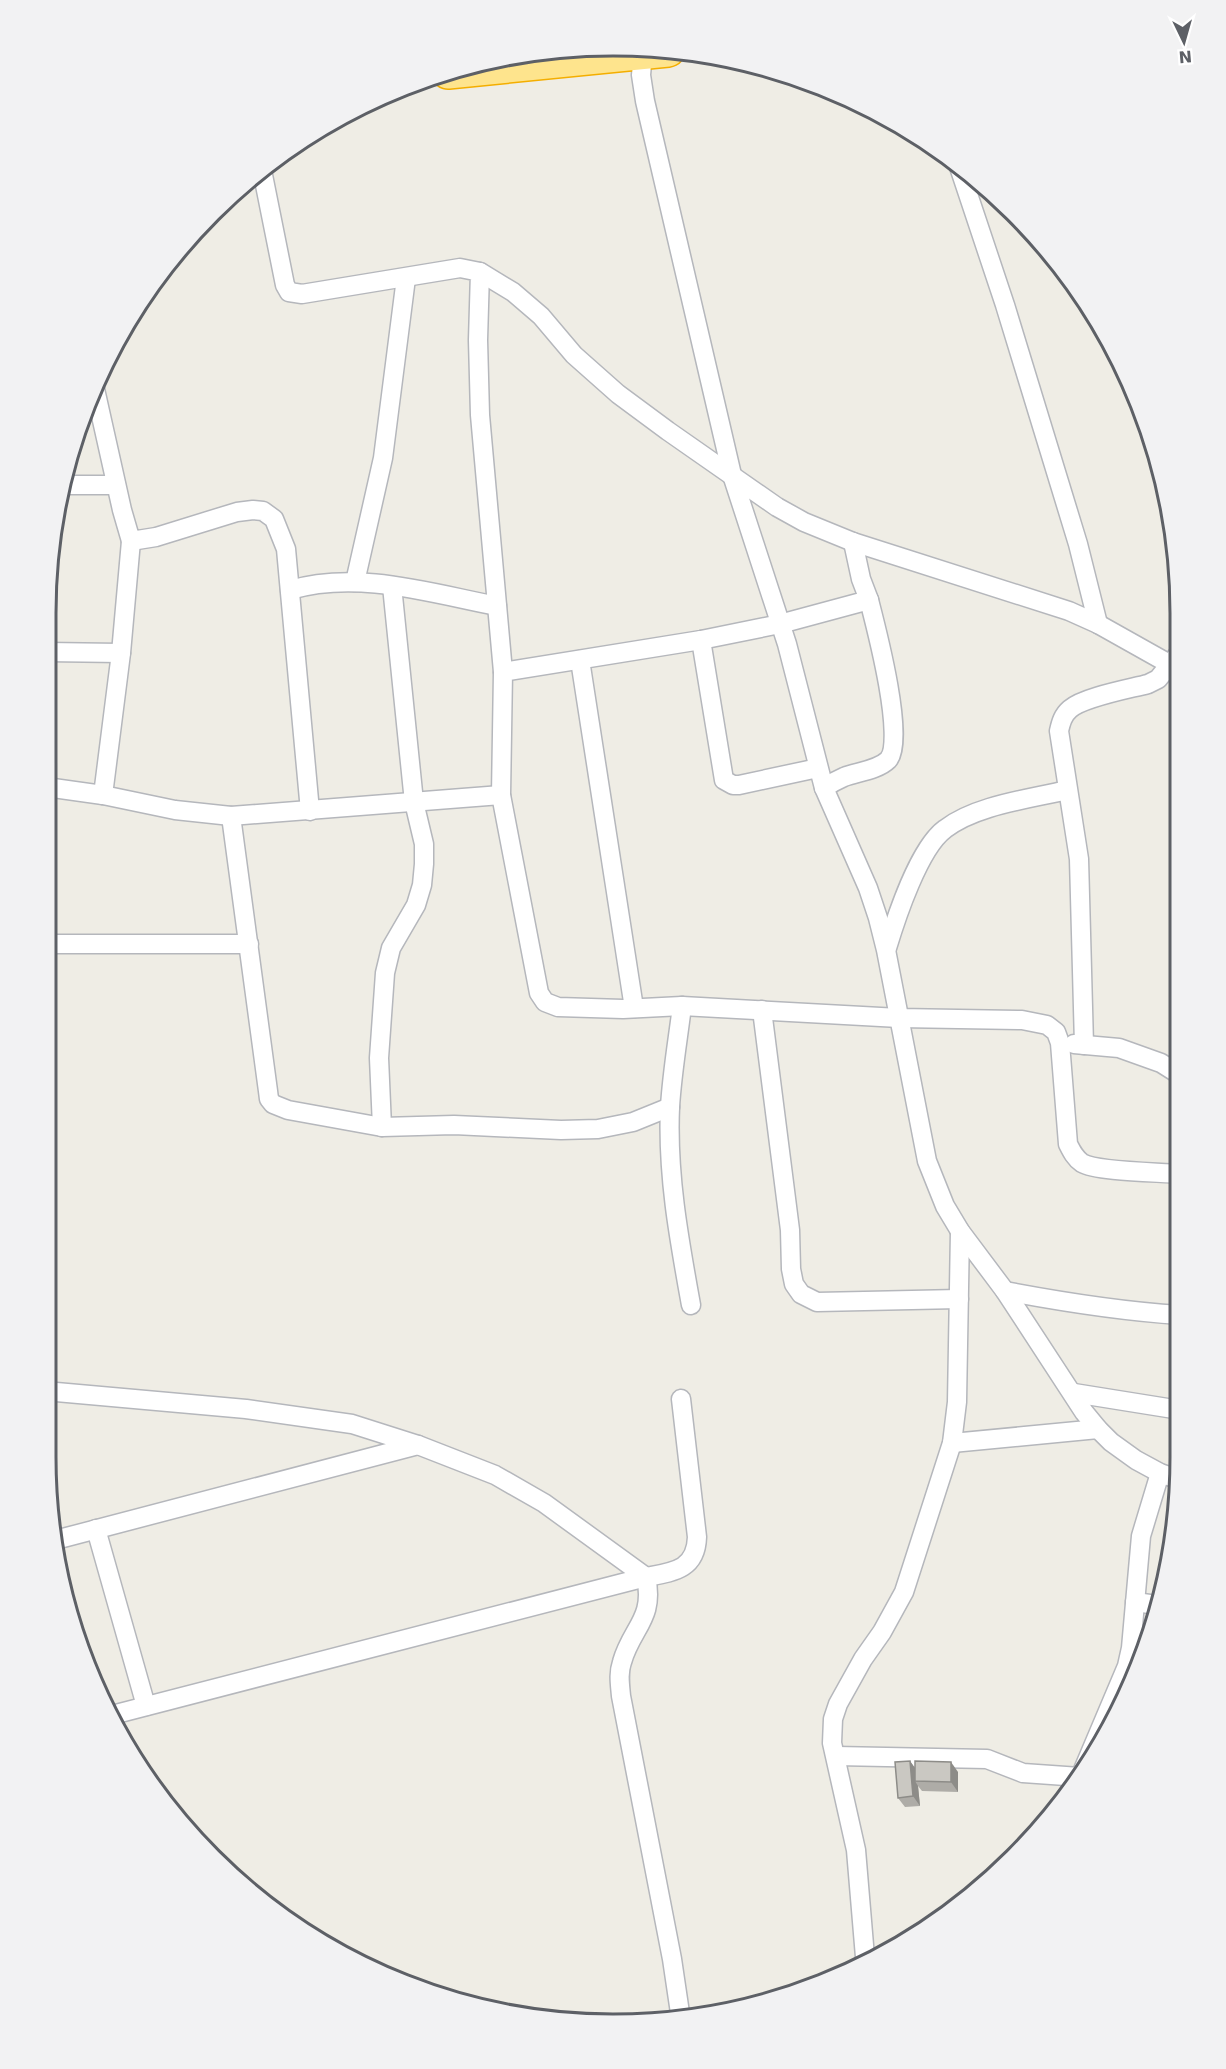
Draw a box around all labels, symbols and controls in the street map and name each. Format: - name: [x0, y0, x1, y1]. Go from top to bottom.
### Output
- north arrow: [1154, 12, 1214, 72]
- text: N: [1178, 46, 1193, 66]

